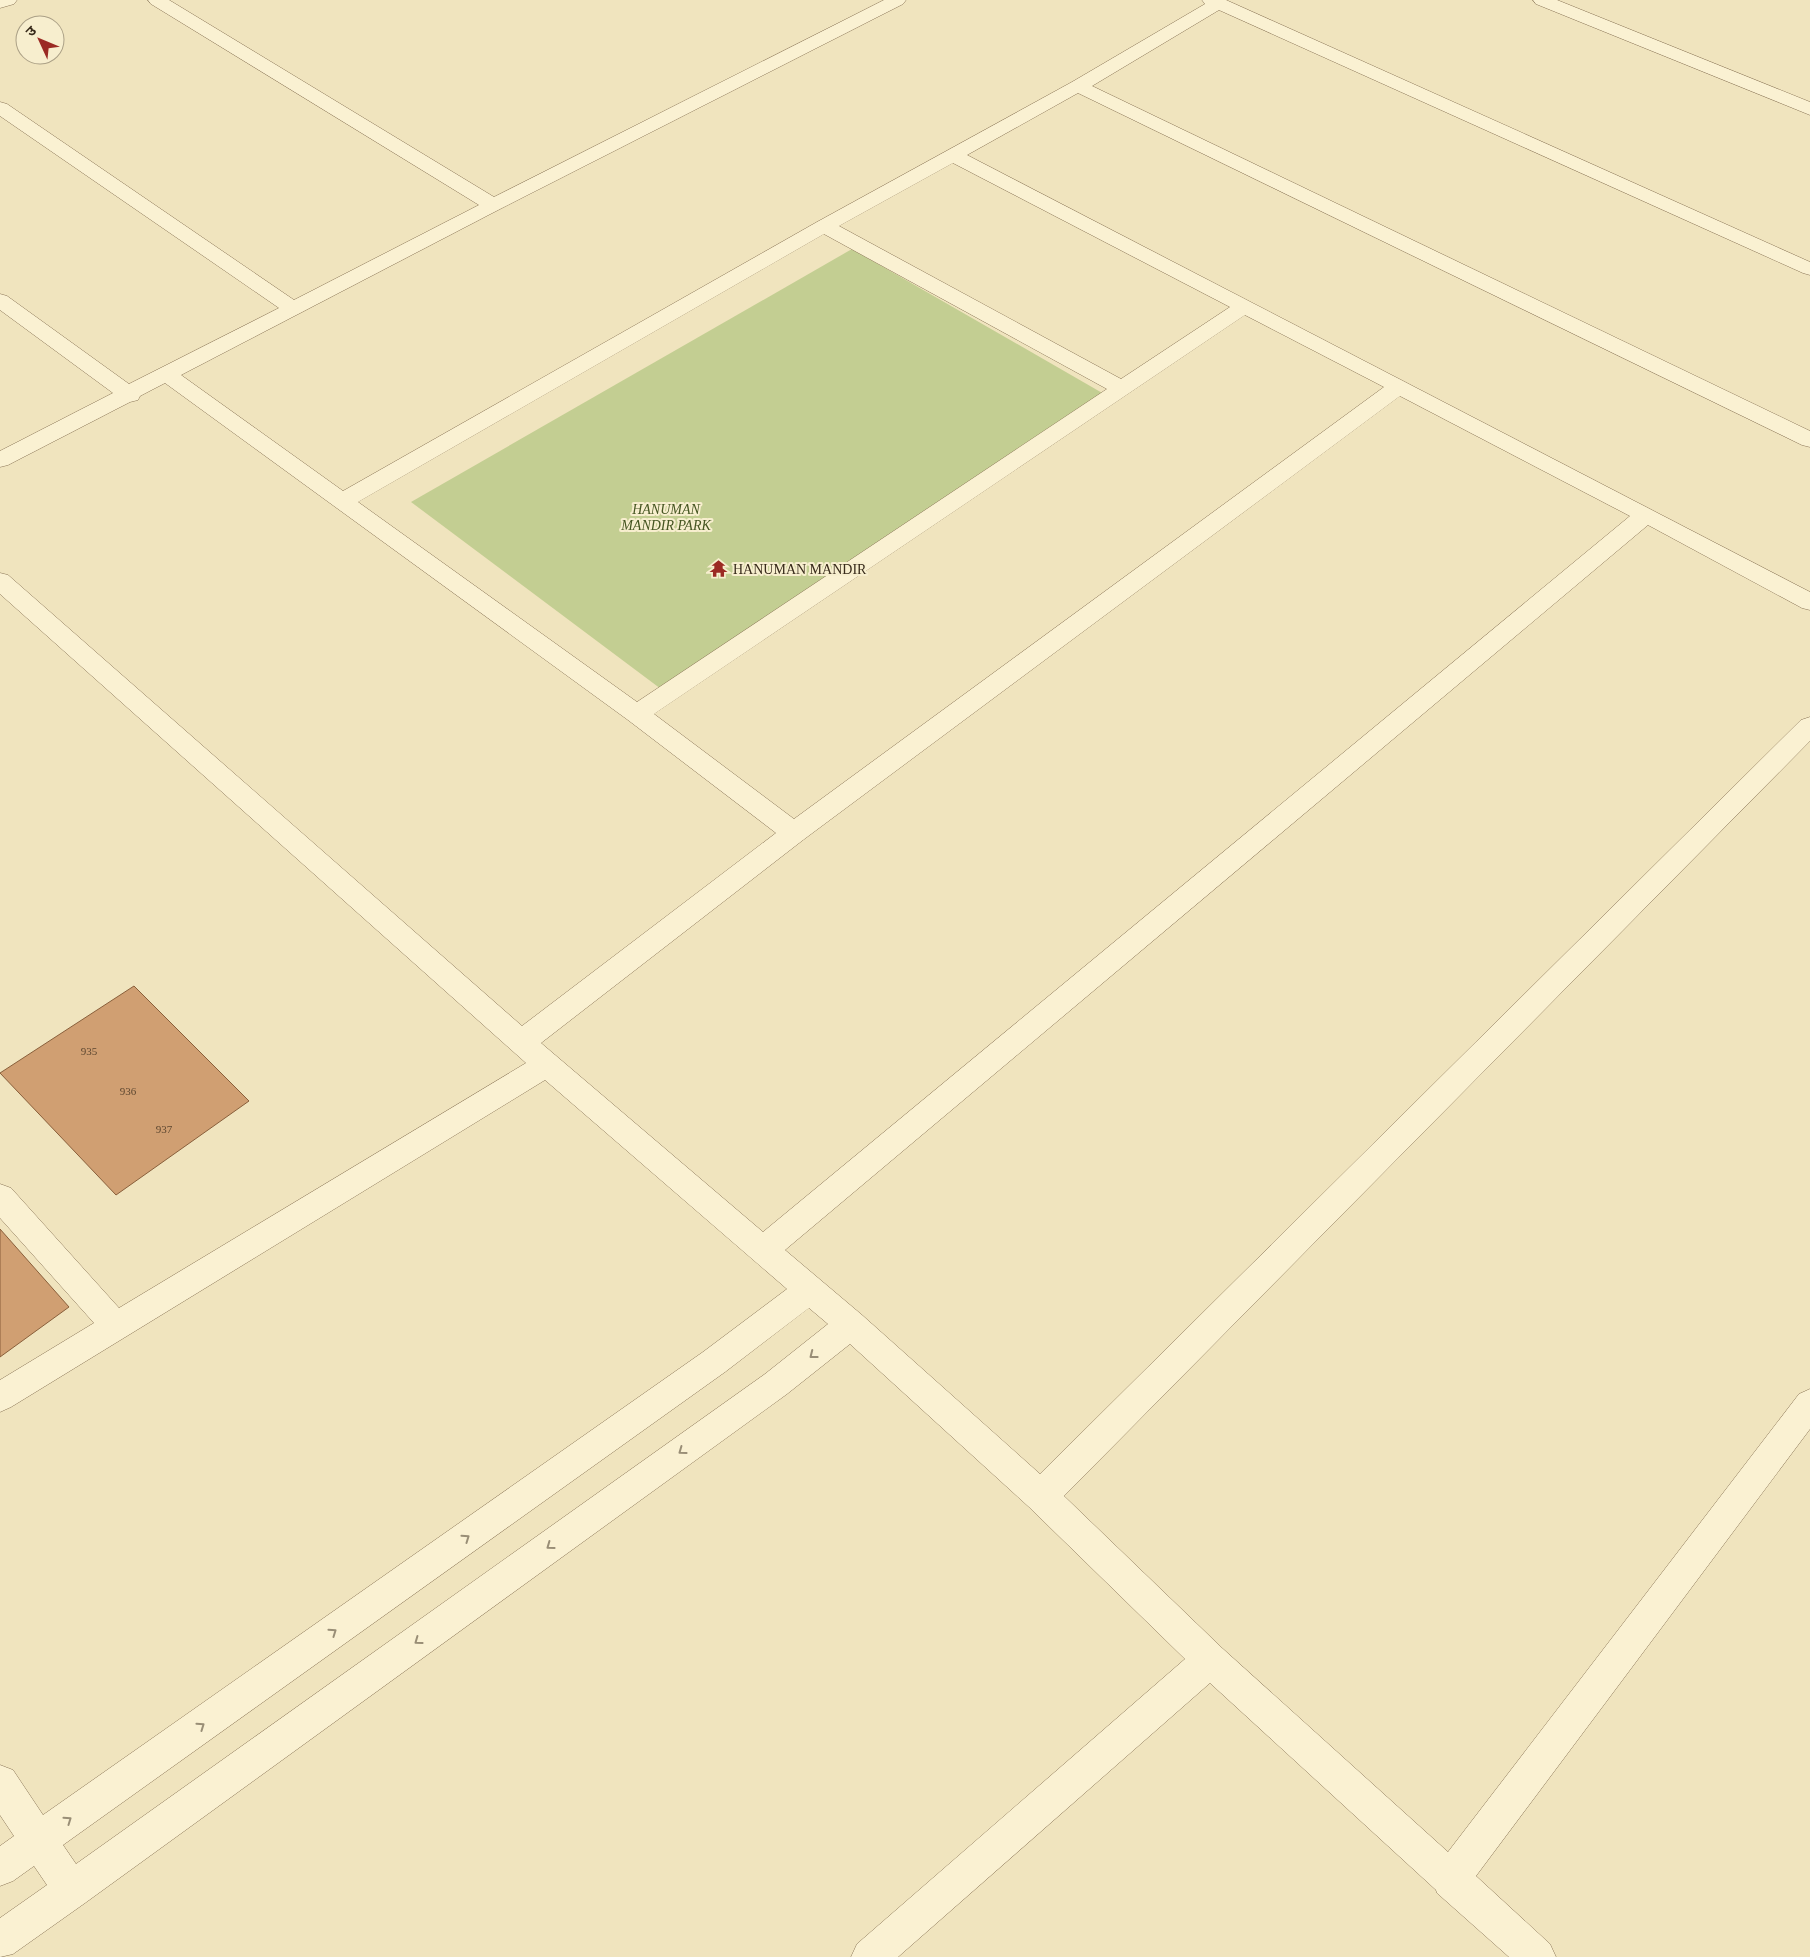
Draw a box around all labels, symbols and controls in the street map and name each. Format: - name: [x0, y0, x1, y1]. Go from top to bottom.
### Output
- north arrow: [15, 15, 65, 65]
- text: उ: [23, 23, 40, 39]
- park label: HANUMAN MANDIR PARK: [620, 502, 711, 533]
- temple icon: HANUMAN MANDIR: [709, 559, 729, 579]
- place label: HANUMAN MANDIR: [733, 562, 867, 577]
- house number: 935: [81, 1045, 98, 1057]
- house number: 936: [120, 1085, 137, 1097]
- house number: 937: [156, 1123, 173, 1135]
- one-way arrow: [810, 1349, 819, 1357]
- one-way arrow: [679, 1446, 688, 1454]
- one-way arrow: [460, 1535, 470, 1544]
- one-way arrow: [546, 1540, 556, 1549]
- one-way arrow: [328, 1629, 337, 1638]
- one-way arrow: [414, 1635, 424, 1644]
- one-way arrow: [195, 1723, 205, 1732]
- one-way arrow: [62, 1817, 72, 1826]

